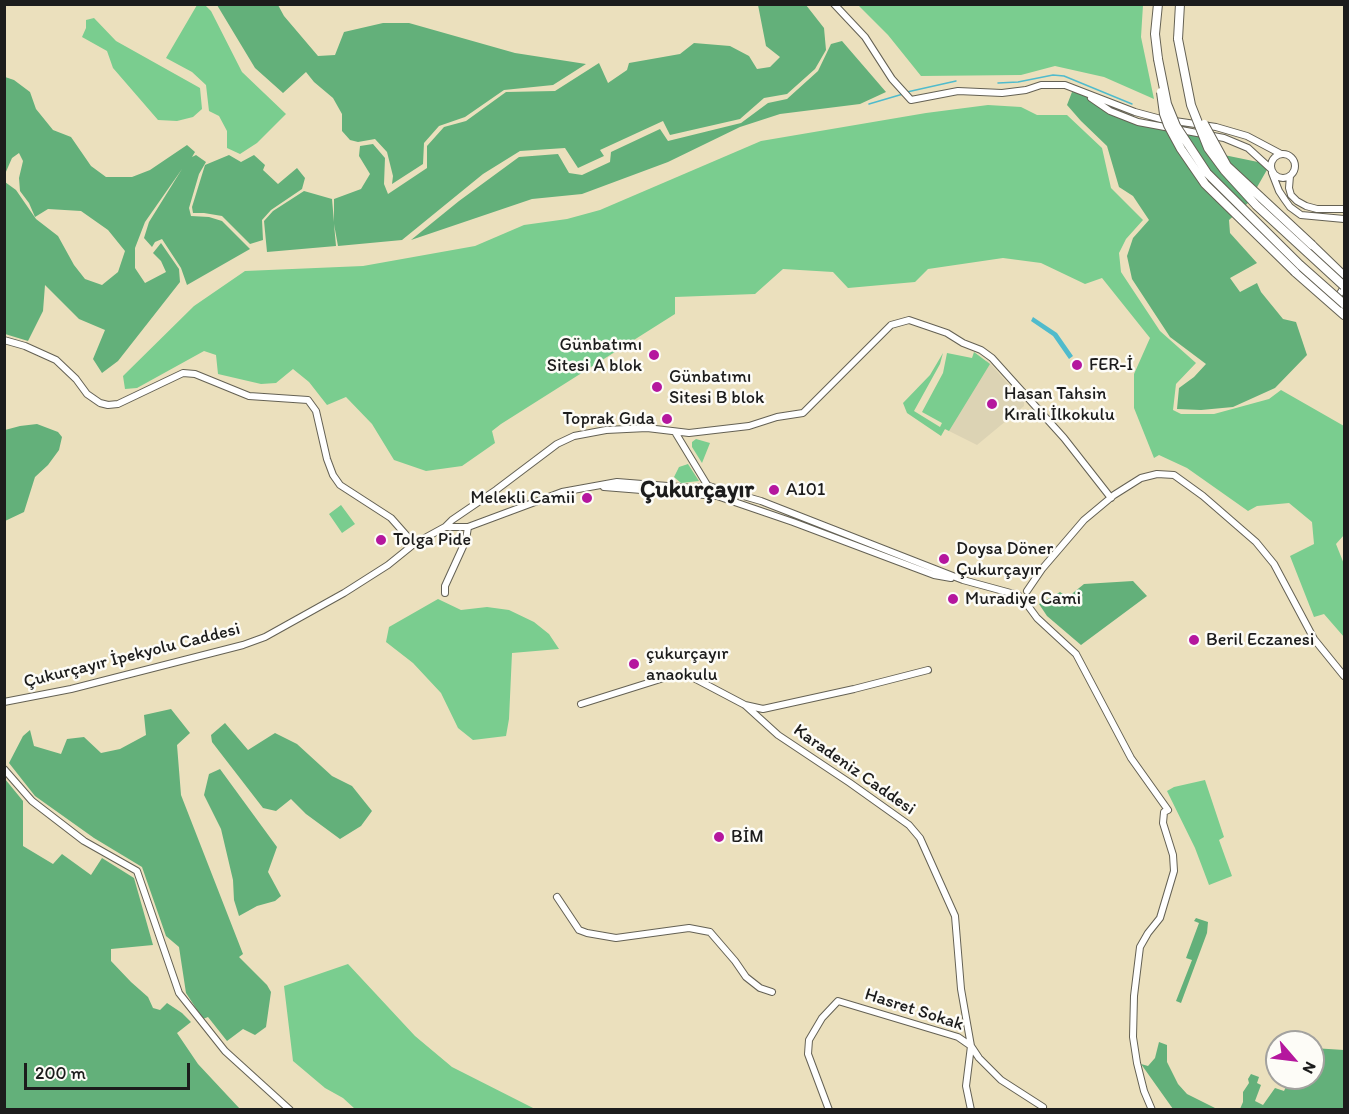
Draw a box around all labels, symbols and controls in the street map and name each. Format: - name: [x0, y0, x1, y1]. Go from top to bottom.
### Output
- place label: Günbatımı Sitesi A blok: [547, 334, 642, 376]
- marker: Günbatımı Sitesi A blok: [647, 348, 661, 362]
- place label: FER-İ: [1089, 354, 1133, 376]
- marker: FER-İ: [1070, 358, 1084, 372]
- place label: Günbatımı Sitesi B blok: [669, 366, 764, 409]
- marker: Günbatımı Sitesi B blok: [650, 380, 664, 394]
- place label: Hasan Tahsin Kırali İlkokulu: [1004, 383, 1115, 426]
- marker: Hasan Tahsin Kırali İlkokulu: [985, 397, 999, 411]
- place label: Toprak Gıda: [563, 408, 655, 430]
- marker: Toprak Gıda: [660, 412, 674, 426]
- district label: Çukurçayır: [640, 477, 754, 505]
- place label: A101: [786, 479, 825, 501]
- marker: A101: [767, 483, 781, 497]
- place label: Melekli Camii: [470, 487, 575, 509]
- marker: Melekli Camii: [580, 491, 594, 505]
- place label: Tolga Pide: [393, 529, 471, 551]
- marker: Tolga Pide: [374, 533, 388, 547]
- place label: Doysa Döner Çukurçayır: [956, 538, 1053, 580]
- marker: Doysa Döner Çukurçayır: [937, 552, 951, 566]
- place label: Muradiye Cami: [965, 588, 1081, 610]
- marker: Muradiye Cami: [946, 592, 960, 606]
- street label: Çukurçayır İpekyolu Caddesi: [22, 619, 242, 693]
- place label: Beril Eczanesi: [1206, 629, 1314, 651]
- marker: Beril Eczanesi: [1187, 633, 1201, 647]
- place label: çukurçayır anaokulu: [646, 643, 728, 686]
- marker: çukurçayır anaokulu: [627, 657, 641, 671]
- street label: Karadeniz Caddesi: [789, 720, 919, 820]
- place label: BİM: [731, 826, 764, 848]
- marker: BİM: [712, 830, 726, 844]
- street label: Hasret Sokak: [862, 984, 966, 1036]
- north arrow: [1265, 1030, 1325, 1090]
- scale bar: [27, 1051, 194, 1089]
- text: N: [1299, 1059, 1320, 1077]
- text: 200 m: [35, 1062, 86, 1084]

